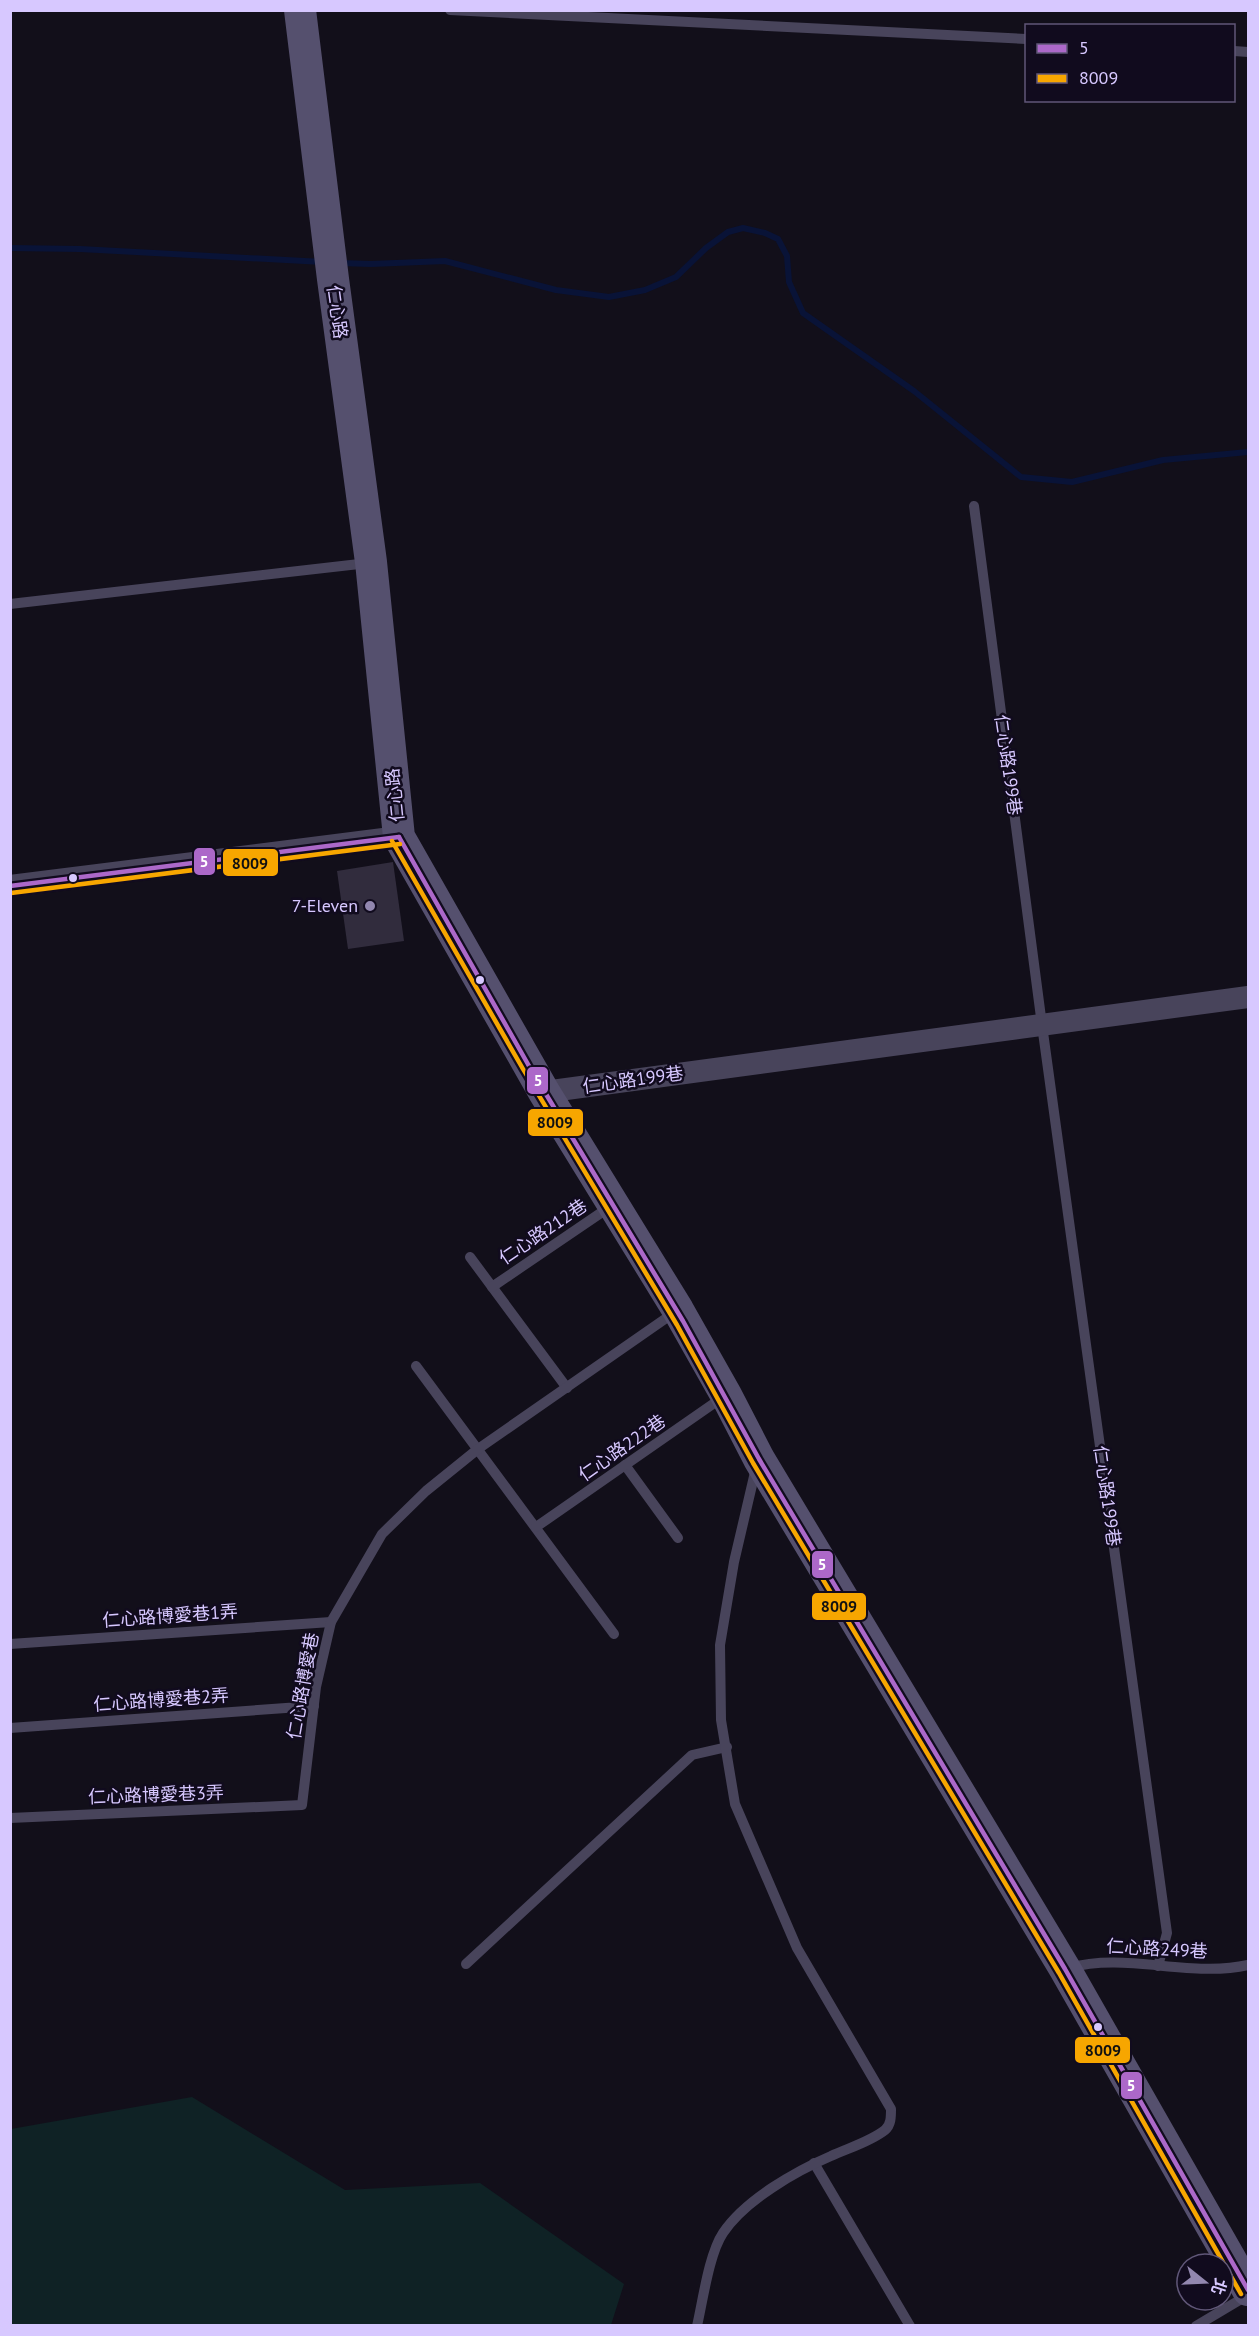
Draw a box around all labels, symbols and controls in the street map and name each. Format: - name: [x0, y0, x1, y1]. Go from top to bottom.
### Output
- legend: [1025, 24, 1235, 102]
- text: 5: [1079, 36, 1089, 59]
- text: 8009: [1079, 66, 1118, 89]
- street label: 仁心路: [322, 284, 353, 340]
- street label: 仁心路199巷: [990, 713, 1027, 817]
- street label: 仁心路: [380, 767, 409, 823]
- line badge: 5: [193, 847, 216, 876]
- line badge: 8009: [222, 848, 279, 877]
- text: 5: [199, 851, 209, 871]
- text: 8009: [232, 853, 268, 873]
- unlabelled marker: [67, 872, 79, 884]
- place label: 7-Eleven: [292, 894, 358, 917]
- marker: 7-Eleven: [363, 899, 377, 913]
- unlabelled marker: [474, 974, 486, 986]
- street label: 仁心路199巷: [581, 1061, 685, 1098]
- line badge: 5: [526, 1066, 549, 1095]
- text: 5: [533, 1070, 543, 1090]
- line badge: 8009: [527, 1108, 584, 1137]
- text: 8009: [537, 1112, 573, 1132]
- street label: 仁心路212巷: [494, 1194, 591, 1269]
- street label: 仁心路222巷: [574, 1409, 670, 1486]
- street label: 仁心路199巷: [1089, 1444, 1126, 1548]
- line badge: 5: [811, 1550, 834, 1579]
- text: 5: [817, 1554, 827, 1574]
- line badge: 8009: [811, 1592, 867, 1621]
- text: 8009: [821, 1596, 857, 1616]
- street label: 仁心路博愛巷1弄: [101, 1599, 239, 1632]
- street label: 仁心路博愛巷: [282, 1631, 323, 1741]
- street label: 仁心路博愛巷2弄: [92, 1683, 230, 1716]
- street label: 仁心路博愛巷3弄: [88, 1781, 224, 1808]
- street label: 仁心路249巷: [1106, 1934, 1208, 1963]
- unlabelled marker: [1092, 2021, 1104, 2033]
- line badge: 8009: [1074, 2036, 1131, 2064]
- text: 8009: [1085, 2040, 1121, 2060]
- line badge: 5: [1120, 2071, 1143, 2100]
- text: 5: [1126, 2075, 1136, 2095]
- north arrow: [1175, 2252, 1235, 2312]
- text: 北: [1207, 2276, 1231, 2297]

